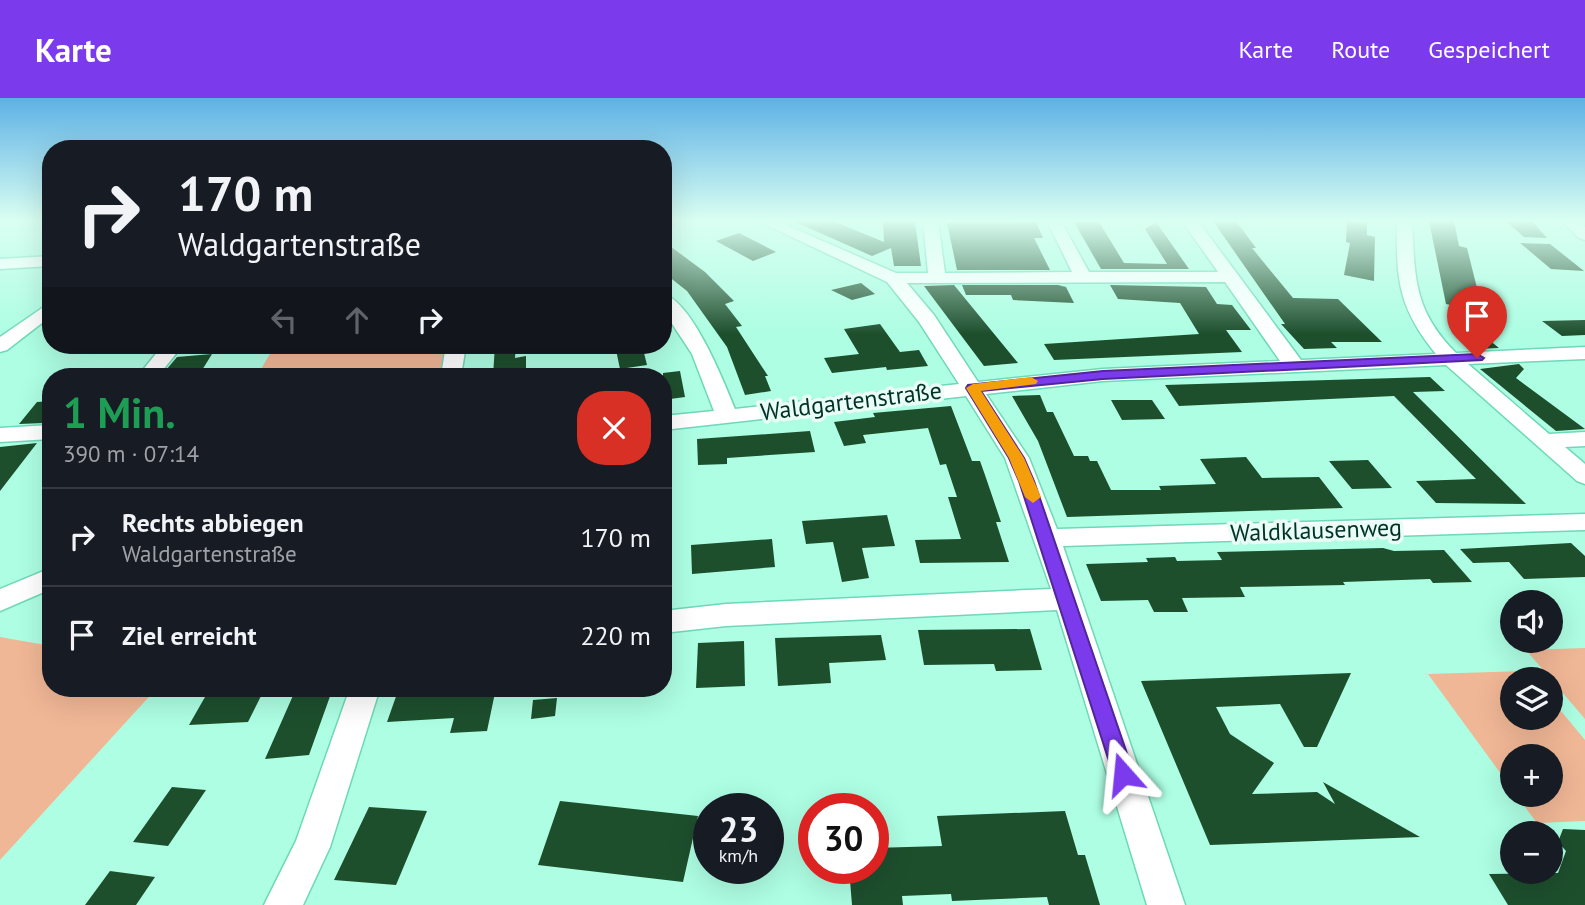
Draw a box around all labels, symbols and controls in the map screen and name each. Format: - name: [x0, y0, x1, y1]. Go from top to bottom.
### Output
- text: Karte: [35, 28, 112, 71]
- text: Karte: [1238, 34, 1293, 65]
- text: Route: [1331, 34, 1390, 65]
- text: Gespeichert: [1428, 34, 1550, 65]
- text: 170 m: [178, 161, 313, 225]
- icon: right: [63, 168, 154, 259]
- text: Waldgartenstraße: [178, 223, 421, 265]
- pin: [1447, 286, 1507, 358]
- icon: arrive: [1458, 297, 1496, 335]
- icon: left: [265, 301, 303, 339]
- icon: ahead: [338, 301, 376, 339]
- icon: right: [411, 301, 449, 339]
- street label: Waldgartenstraße: [759, 375, 943, 427]
- text: 1 Min.: [63, 385, 176, 440]
- button: close: [577, 391, 651, 465]
- text: 390 m · 07:14: [63, 439, 199, 468]
- text: Rechts abbiegen: [122, 506, 304, 539]
- street label: Waldklausenweg: [1230, 512, 1402, 548]
- icon: right: [63, 518, 101, 556]
- text: 170 m: [580, 521, 651, 554]
- text: Waldgartenstraße: [122, 539, 297, 568]
- map controls: [1500, 590, 1563, 884]
- button: sound: [1500, 590, 1563, 653]
- icon: arrive: [63, 616, 101, 654]
- text: Ziel erreicht: [122, 619, 257, 652]
- text: 220 m: [580, 619, 651, 652]
- button: layers: [1500, 667, 1563, 730]
- position arrow: [1086, 737, 1160, 811]
- button: +: [1500, 744, 1563, 807]
- speed limit sign: 30: [798, 793, 889, 884]
- text: 23: [719, 806, 758, 852]
- button: −: [1500, 821, 1563, 884]
- text: km/h: [719, 844, 758, 867]

